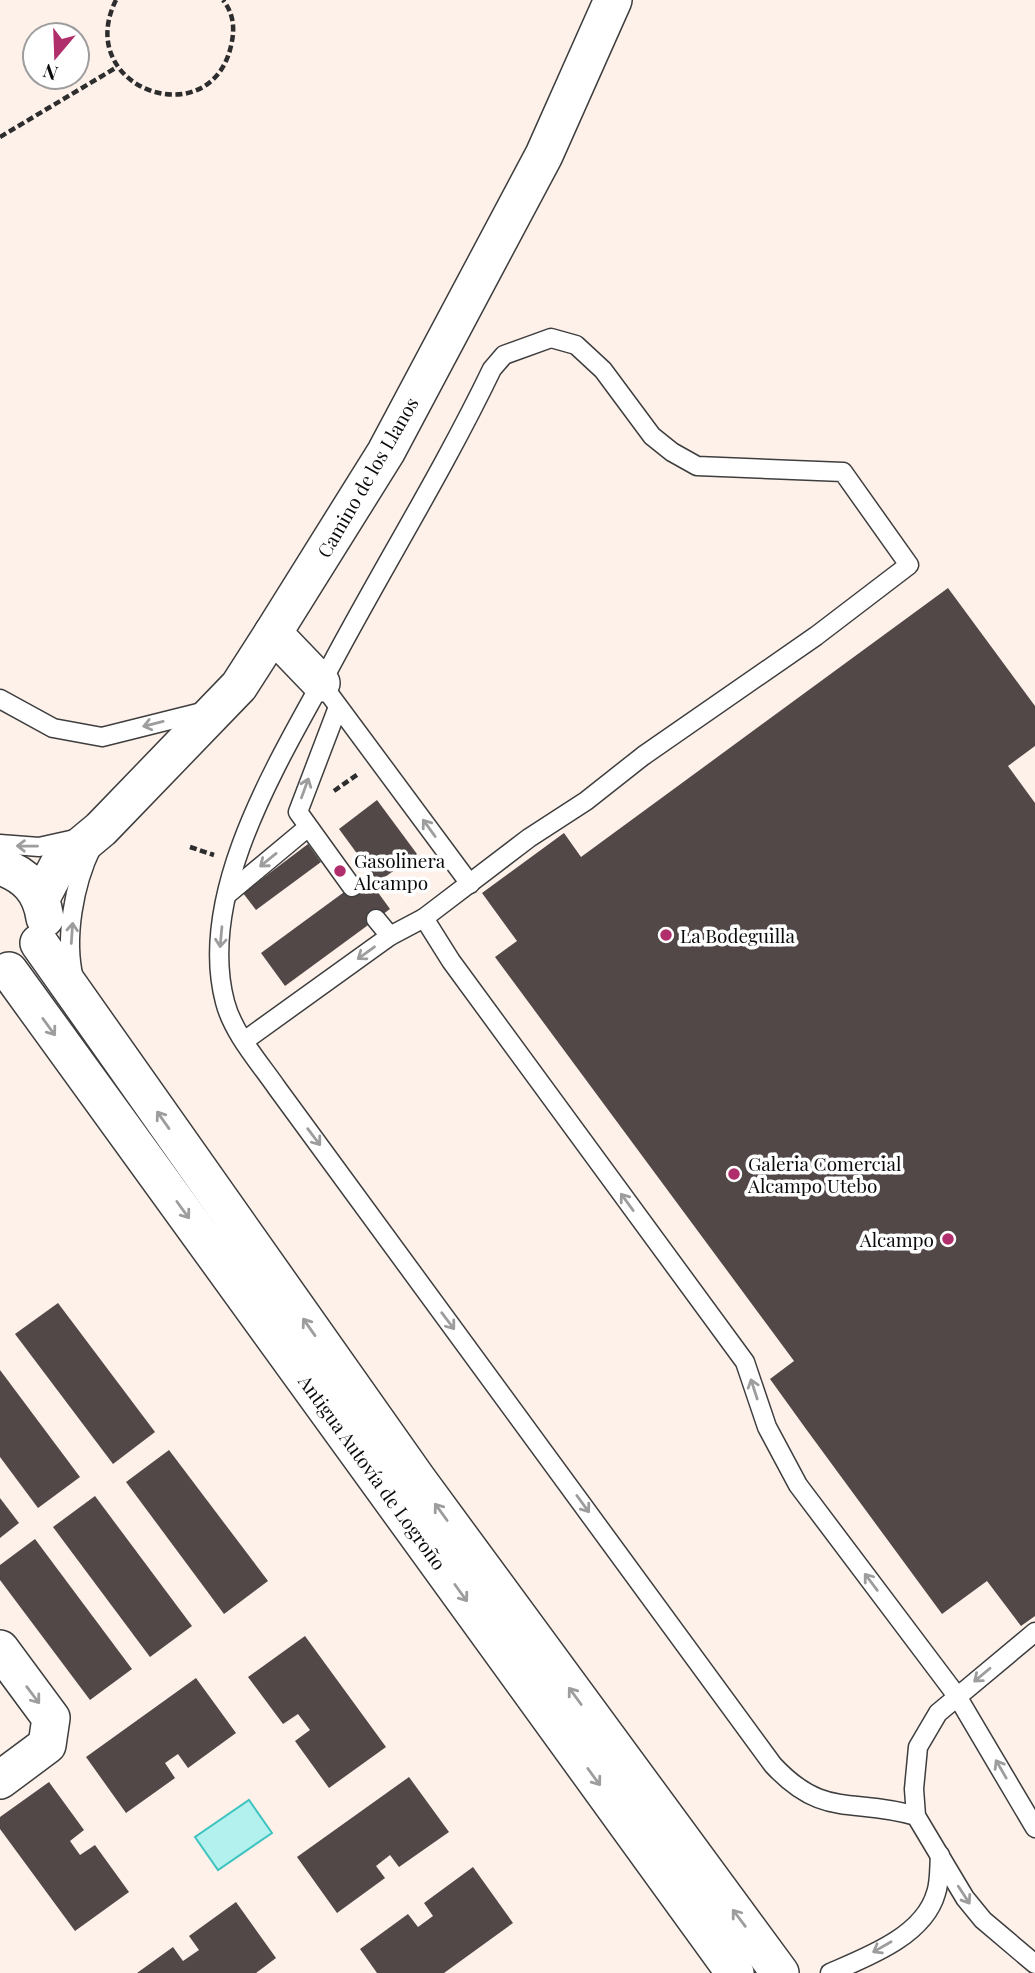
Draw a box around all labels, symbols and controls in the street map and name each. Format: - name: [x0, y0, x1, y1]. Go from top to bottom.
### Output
- north arrow: [21, 21, 91, 91]
- text: N: [39, 58, 61, 88]
- street label: Camino de los Llanos: [310, 392, 424, 562]
- one-way arrow: [142, 718, 165, 731]
- one-way arrow: [300, 778, 312, 800]
- one-way arrow: [422, 820, 437, 838]
- one-way arrow: [16, 839, 39, 853]
- place label: Gasolinera Alcampo: [353, 847, 446, 895]
- one-way arrow: [260, 853, 278, 868]
- marker: Gasolinera Alcampo: [332, 863, 348, 879]
- one-way arrow: [66, 921, 79, 944]
- place label: La Bodeguilla: [680, 922, 796, 948]
- one-way arrow: [214, 926, 227, 948]
- marker: La Bodeguilla: [658, 927, 674, 943]
- one-way arrow: [357, 946, 376, 961]
- one-way arrow: [42, 1017, 57, 1035]
- one-way arrow: [156, 1111, 170, 1130]
- one-way arrow: [307, 1127, 322, 1146]
- place label: Galeria Comercial Alcampo Utebo: [747, 1150, 902, 1198]
- marker: Galeria Comercial Alcampo Utebo: [726, 1166, 742, 1182]
- one-way arrow: [620, 1193, 634, 1212]
- one-way arrow: [176, 1200, 191, 1219]
- place label: Alcampo: [859, 1226, 934, 1252]
- marker: Alcampo: [940, 1231, 956, 1247]
- one-way arrow: [441, 1311, 456, 1330]
- one-way arrow: [302, 1317, 317, 1336]
- street label: Antigua Autovía de Logroño: [293, 1368, 453, 1575]
- one-way arrow: [747, 1378, 760, 1400]
- one-way arrow: [576, 1494, 591, 1513]
- one-way arrow: [434, 1503, 448, 1522]
- one-way arrow: [864, 1573, 879, 1592]
- one-way arrow: [454, 1583, 468, 1602]
- one-way arrow: [973, 1667, 991, 1683]
- one-way arrow: [26, 1685, 41, 1703]
- one-way arrow: [568, 1686, 583, 1705]
- one-way arrow: [993, 1759, 1007, 1779]
- one-way arrow: [587, 1767, 601, 1786]
- one-way arrow: [957, 1885, 971, 1904]
- one-way arrow: [732, 1909, 746, 1928]
- one-way arrow: [873, 1940, 893, 1954]

